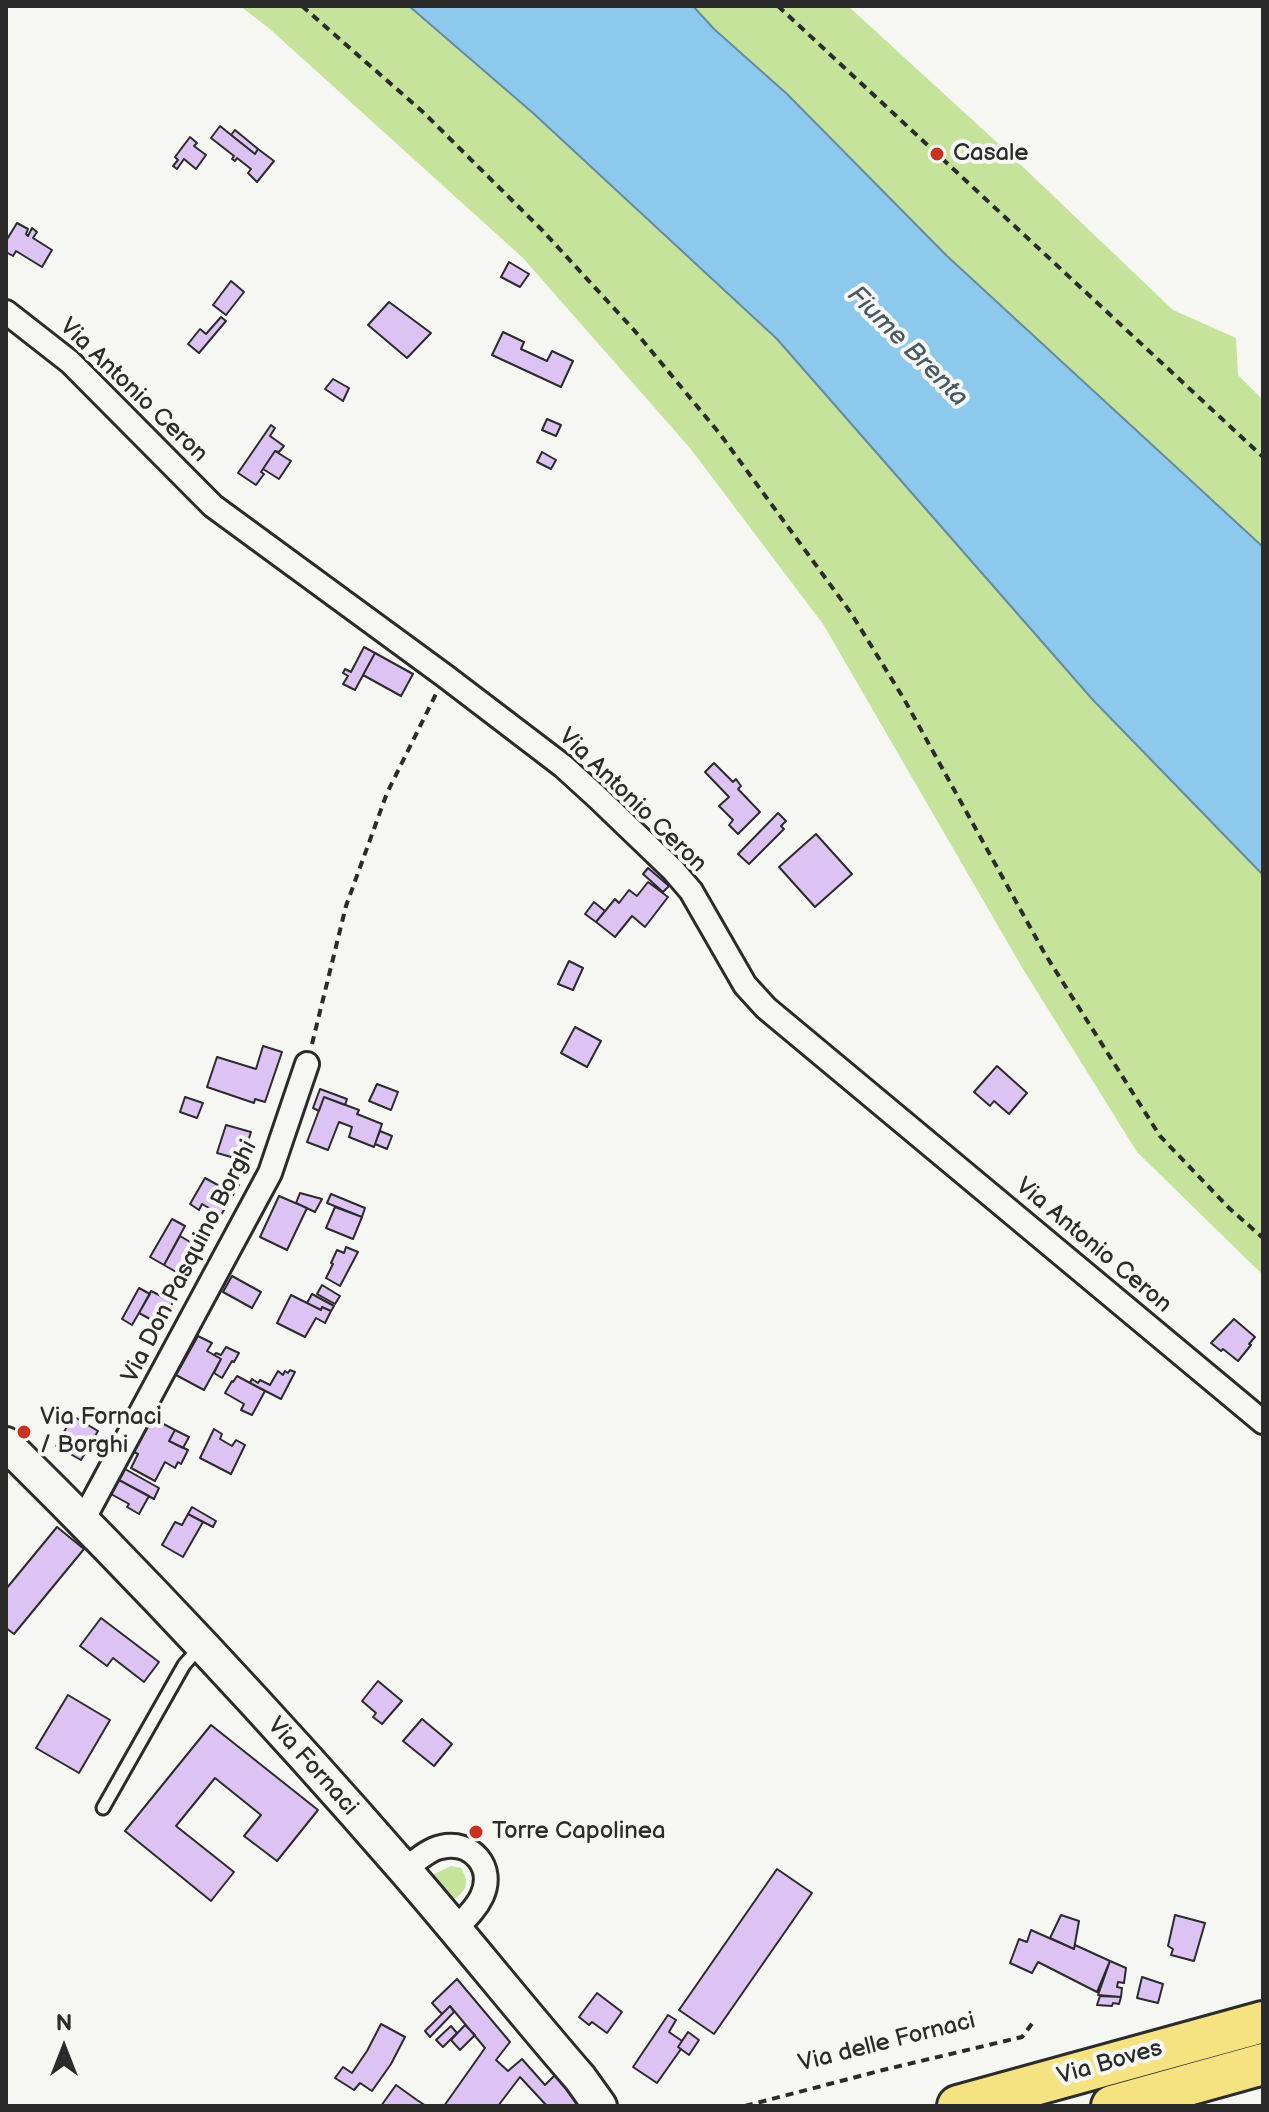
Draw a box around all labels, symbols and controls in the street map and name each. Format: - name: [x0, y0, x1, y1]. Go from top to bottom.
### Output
- place label: Casale: [953, 140, 1029, 168]
- marker: Casale: [928, 145, 946, 163]
- water label: Fiume Brenta: [840, 280, 974, 414]
- street label: Via Antonio Ceron: [53, 313, 213, 469]
- street label: Via Antonio Ceron: [552, 723, 712, 879]
- street label: Via Don Pasquino Borghi: [116, 1136, 264, 1388]
- street label: Via Antonio Ceron: [1009, 1172, 1177, 1320]
- place label: Via Fornaci / Borghi: [40, 1404, 162, 1460]
- marker: Via Fornaci / Borghi: [15, 1423, 33, 1441]
- street label: Via Fornaci: [261, 1712, 363, 1822]
- place label: Torre Capolinea: [492, 1818, 666, 1846]
- marker: Torre Capolinea: [467, 1823, 485, 1841]
- street label: Via delle Fornaci: [796, 2007, 978, 2079]
- north arrow: [24, 2008, 104, 2088]
- text: N: [56, 2010, 72, 2037]
- street label: Via Boves: [1054, 2034, 1166, 2092]

